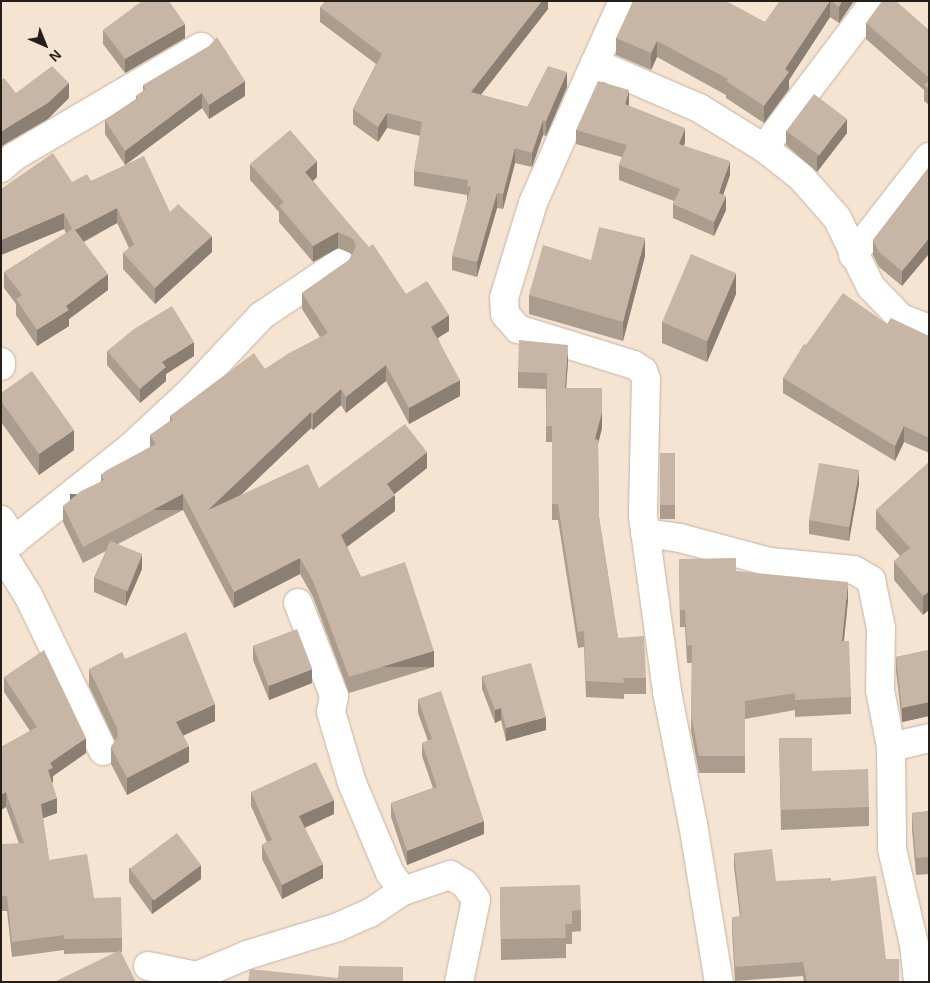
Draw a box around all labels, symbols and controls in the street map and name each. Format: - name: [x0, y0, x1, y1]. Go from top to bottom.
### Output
- north arrow: [20, 20, 70, 70]
- text: N: [46, 47, 65, 65]

